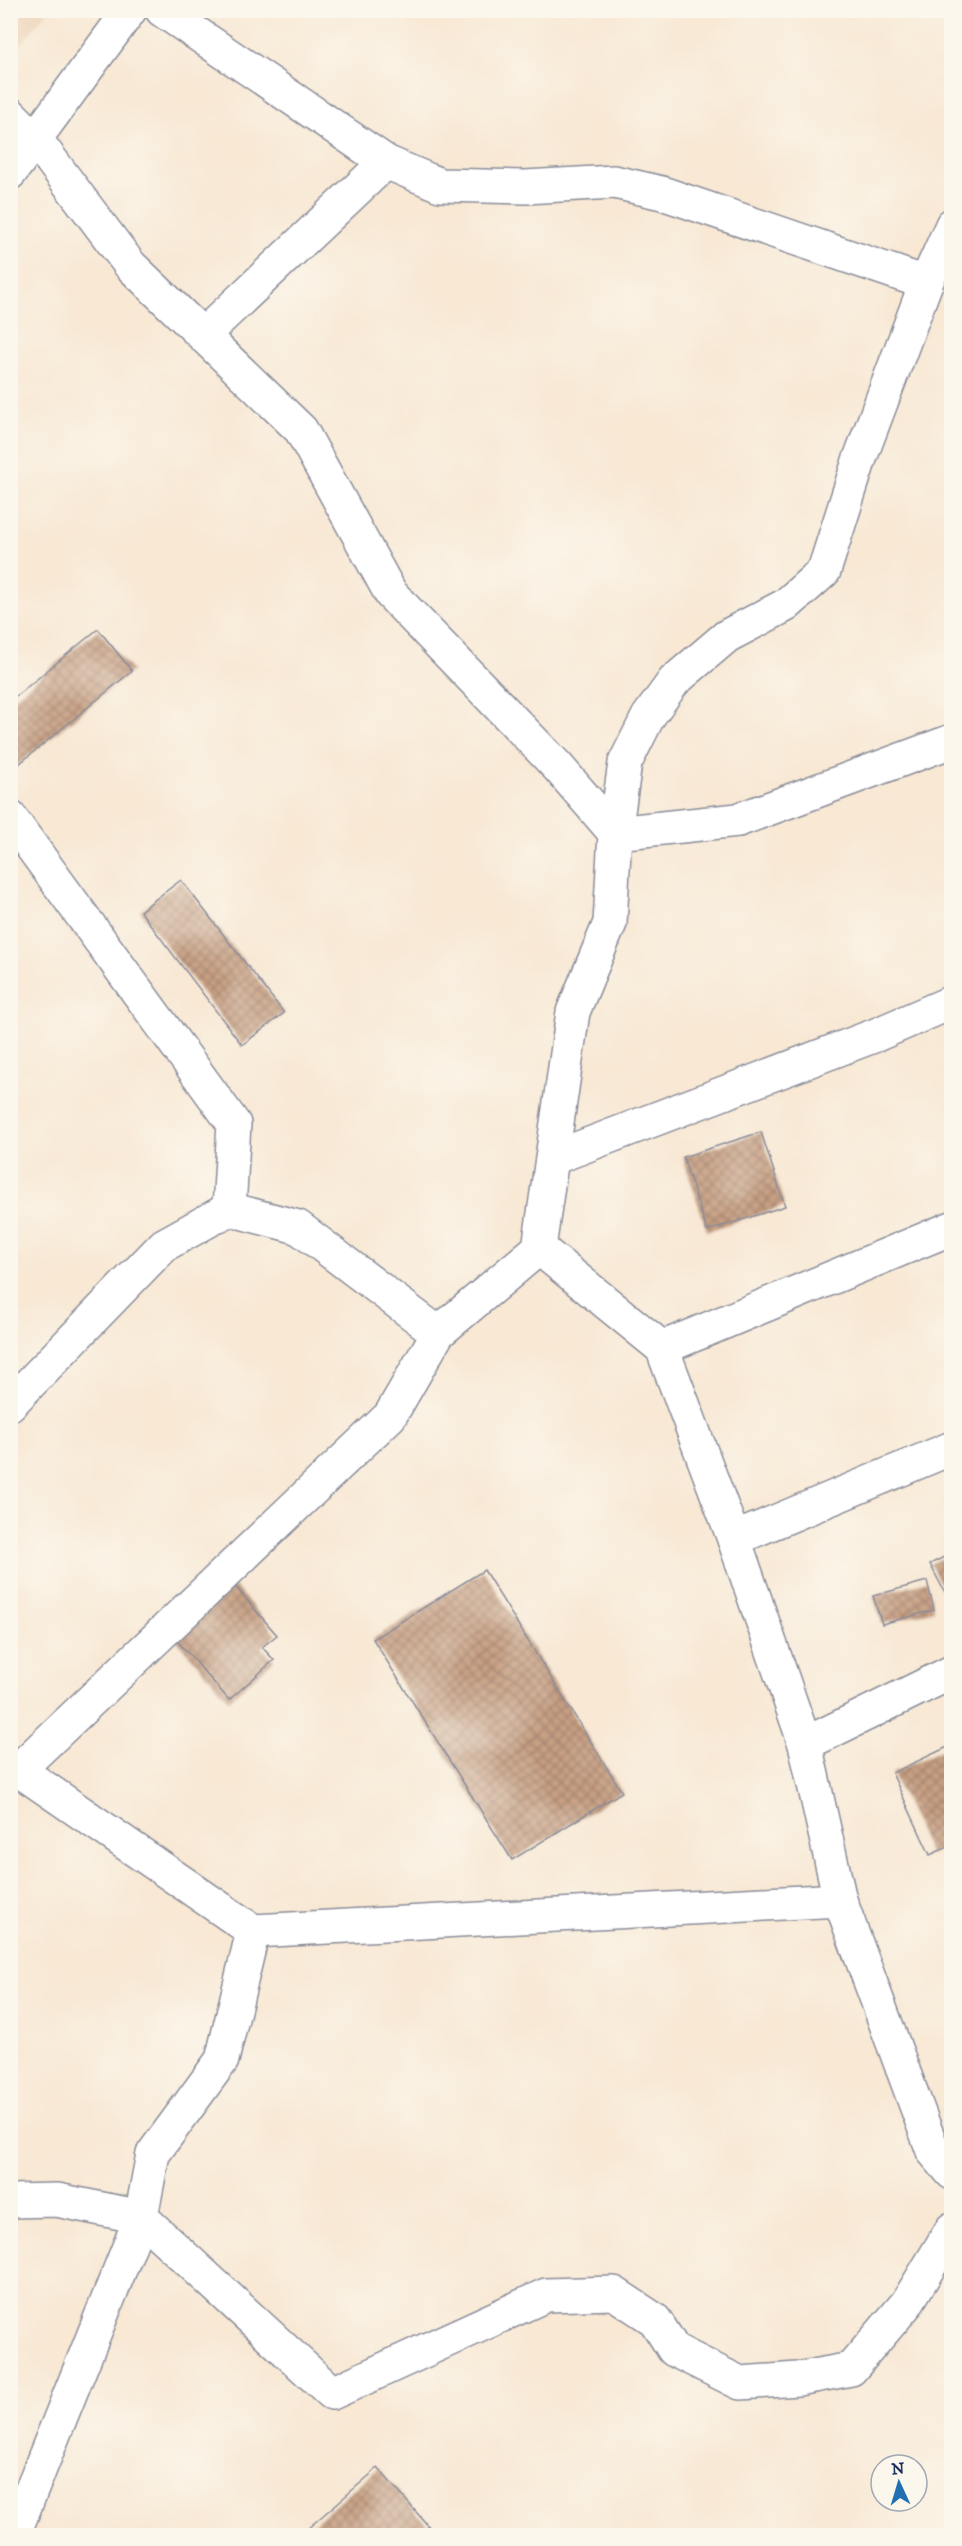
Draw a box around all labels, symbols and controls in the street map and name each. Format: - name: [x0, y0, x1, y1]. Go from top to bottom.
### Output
- north arrow: [869, 2453, 929, 2513]
- text: N: [891, 2459, 905, 2479]

